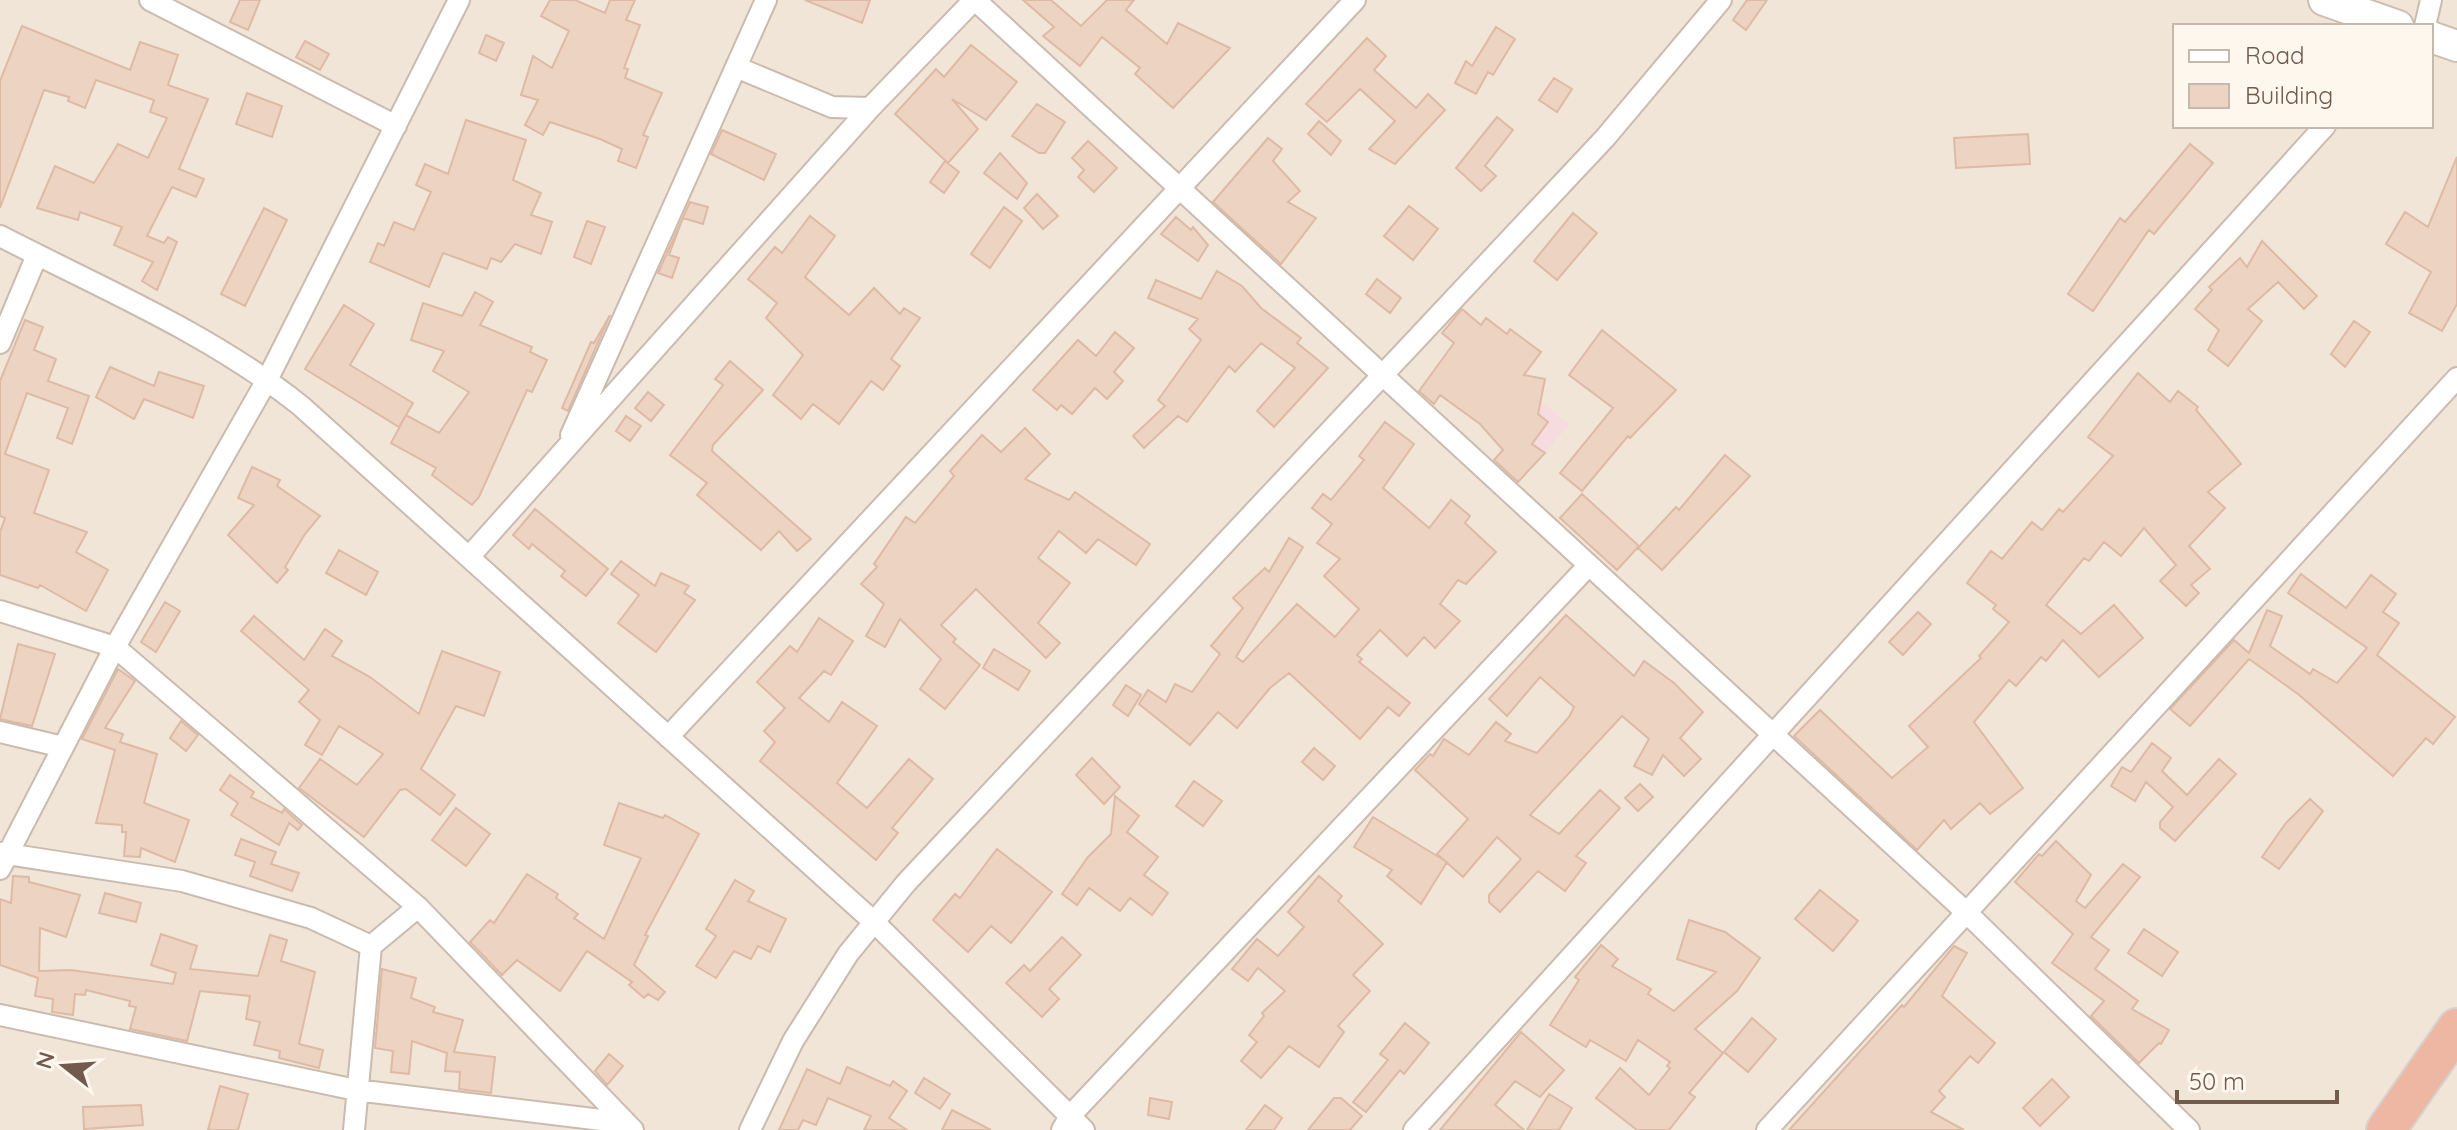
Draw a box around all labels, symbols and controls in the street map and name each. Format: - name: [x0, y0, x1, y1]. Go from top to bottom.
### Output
- legend: [2173, 24, 2433, 128]
- text: Road: [2245, 40, 2305, 70]
- text: Building: [2245, 80, 2333, 110]
- north arrow: [24, 1026, 104, 1106]
- text: N: [29, 1048, 61, 1072]
- scale bar: [2177, 1054, 2337, 1104]
- text: 50 m: [2189, 1066, 2245, 1096]

